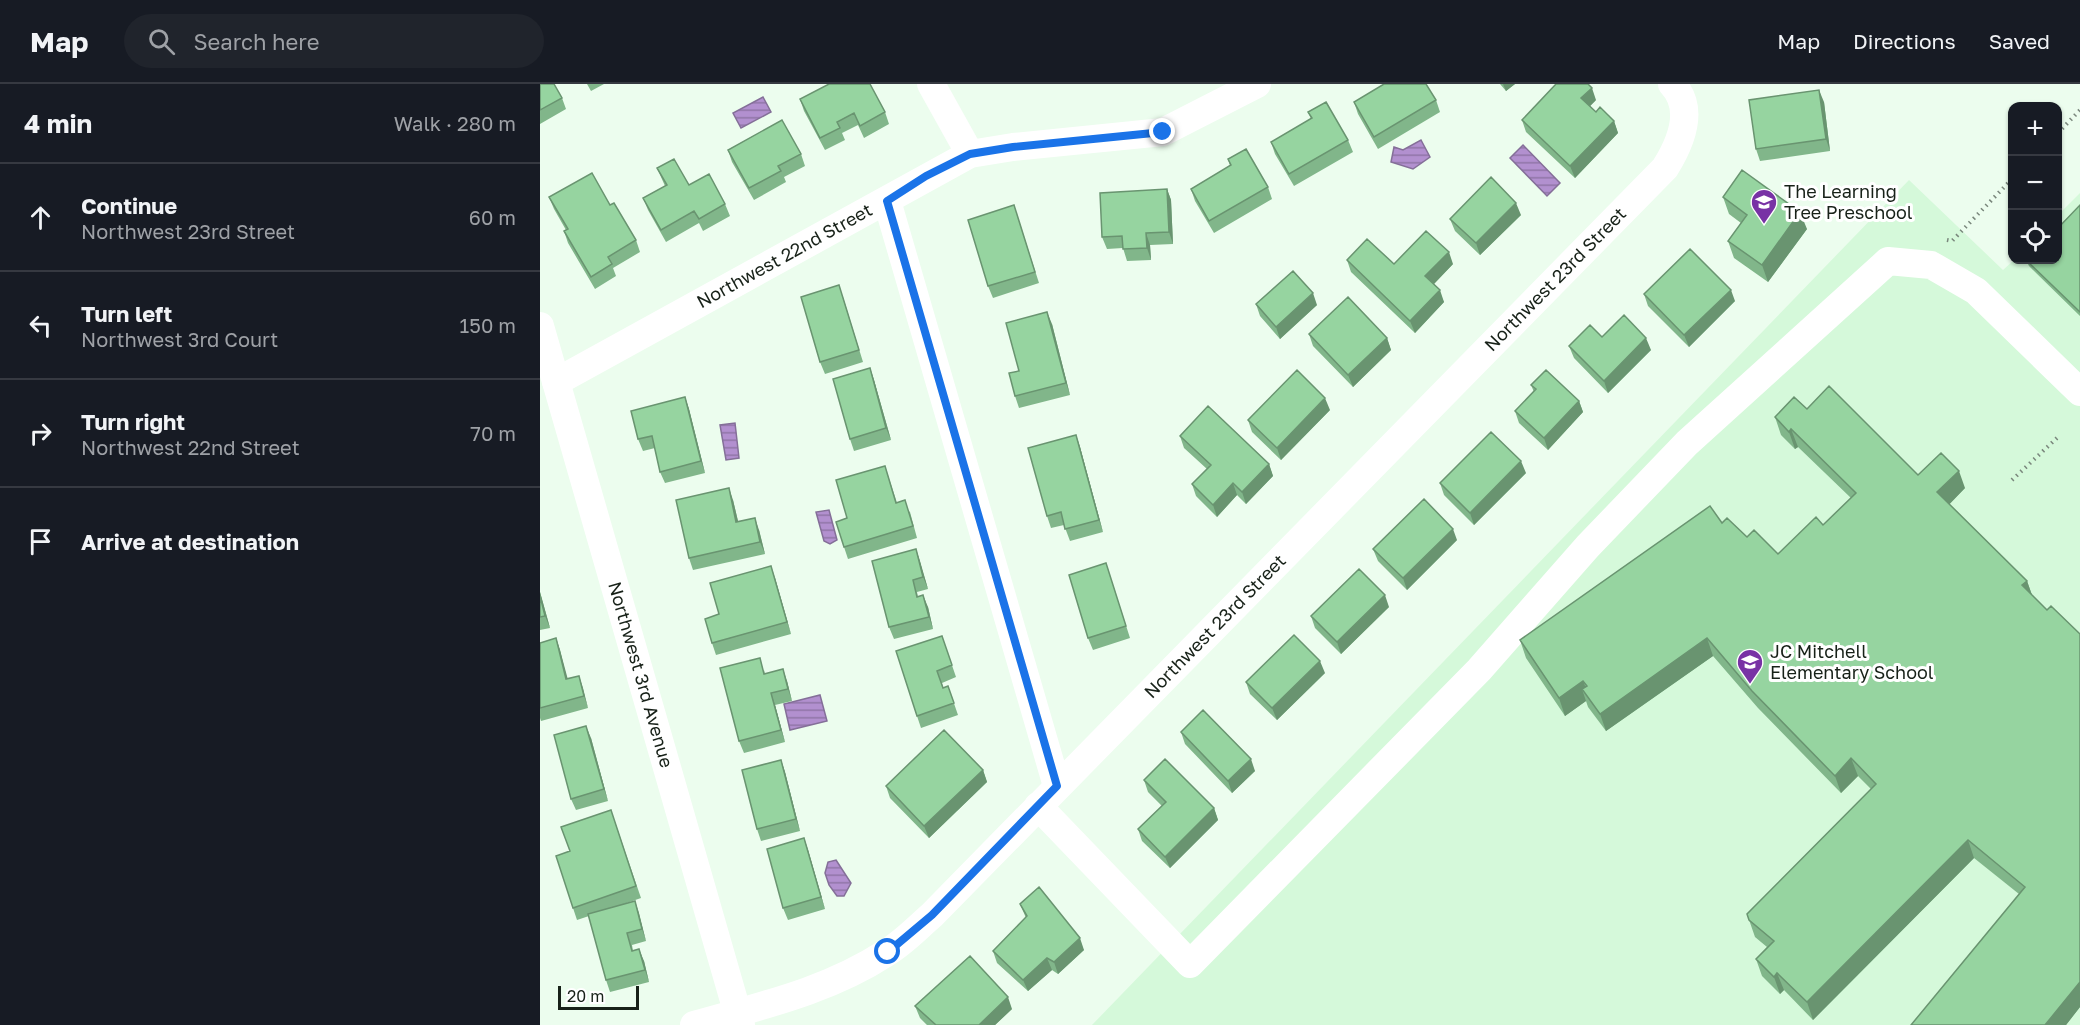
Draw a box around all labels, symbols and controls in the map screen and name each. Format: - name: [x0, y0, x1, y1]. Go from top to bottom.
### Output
- search box: [124, 14, 544, 68]
- text: Map: [30, 25, 88, 58]
- icon: search: [145, 25, 178, 58]
- text: Search here: [193, 28, 319, 55]
- text: Map: [1777, 28, 1820, 54]
- text: Directions: [1853, 28, 1956, 54]
- text: Saved: [1989, 28, 2050, 54]
- map controls: [2008, 102, 2062, 264]
- button: +: [2008, 102, 2062, 156]
- text: 4 min: [24, 108, 92, 139]
- text: Walk · 280 m: [394, 111, 516, 135]
- route end: [1149, 118, 1175, 144]
- button: −: [2008, 156, 2062, 210]
- place label: The Learning Tree Preschool: [1784, 180, 1913, 223]
- school or university icon: The Learning Tree Preschool: [1749, 187, 1779, 225]
- text: Continue: [81, 192, 177, 219]
- street label: Northwest 22nd Street: [693, 198, 876, 312]
- icon: ahead: [24, 201, 57, 234]
- street label: Northwest 23rd Street: [1479, 202, 1630, 355]
- text: 60 m: [469, 205, 516, 229]
- button: locate: [2008, 210, 2062, 264]
- text: Northwest 23rd Street: [81, 219, 295, 243]
- text: Turn left: [81, 300, 172, 327]
- icon: left: [24, 309, 57, 342]
- text: 150 m: [460, 313, 516, 337]
- text: Northwest 3rd Court: [81, 327, 278, 351]
- text: Turn right: [81, 408, 185, 435]
- icon: right: [24, 417, 57, 450]
- text: 70 m: [470, 421, 516, 445]
- text: Northwest 22nd Street: [81, 435, 300, 459]
- icon: arrive: [24, 525, 57, 558]
- text: Arrive at destination: [81, 528, 299, 555]
- street label: Northwest 23rd Street: [1139, 549, 1290, 702]
- street label: Northwest 3rd Avenue: [604, 579, 678, 770]
- place label: JC Mitchell Elementary School: [1770, 640, 1934, 683]
- school or university icon: JC Mitchell Elementary School: [1735, 647, 1765, 685]
- route start: [874, 938, 900, 964]
- scale bar: [558, 983, 639, 1010]
- text: 20 m: [567, 986, 604, 1006]

